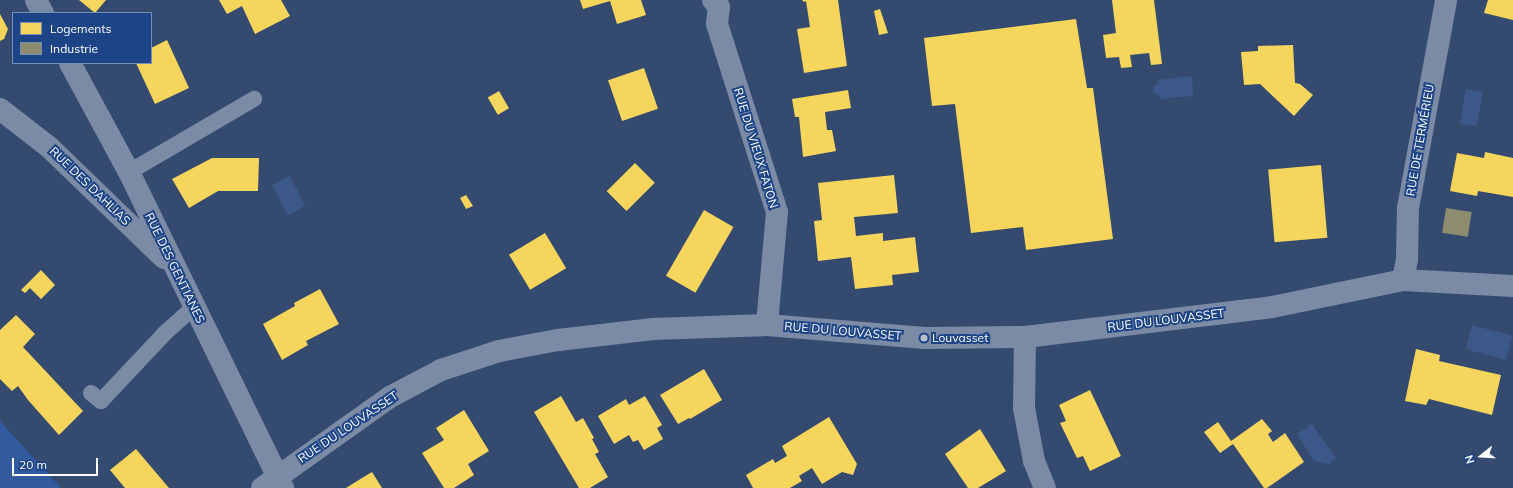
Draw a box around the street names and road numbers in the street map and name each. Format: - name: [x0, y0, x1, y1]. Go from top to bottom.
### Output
- street label: RUE DE TERMÉRIEU: [1403, 83, 1437, 197]
- street label: RUE DU VIEUX FATON: [731, 86, 781, 210]
- street label: RUE DES DAHLIAS: [47, 144, 133, 228]
- street label: RUE DES GENTIANES: [142, 210, 208, 326]
- street label: RUE DU LOUVASSET: [1107, 306, 1225, 334]
- street label: RUE DU LOUVASSET: [784, 319, 902, 343]
- street label: RUE DU LOUVASSET: [295, 388, 401, 466]

